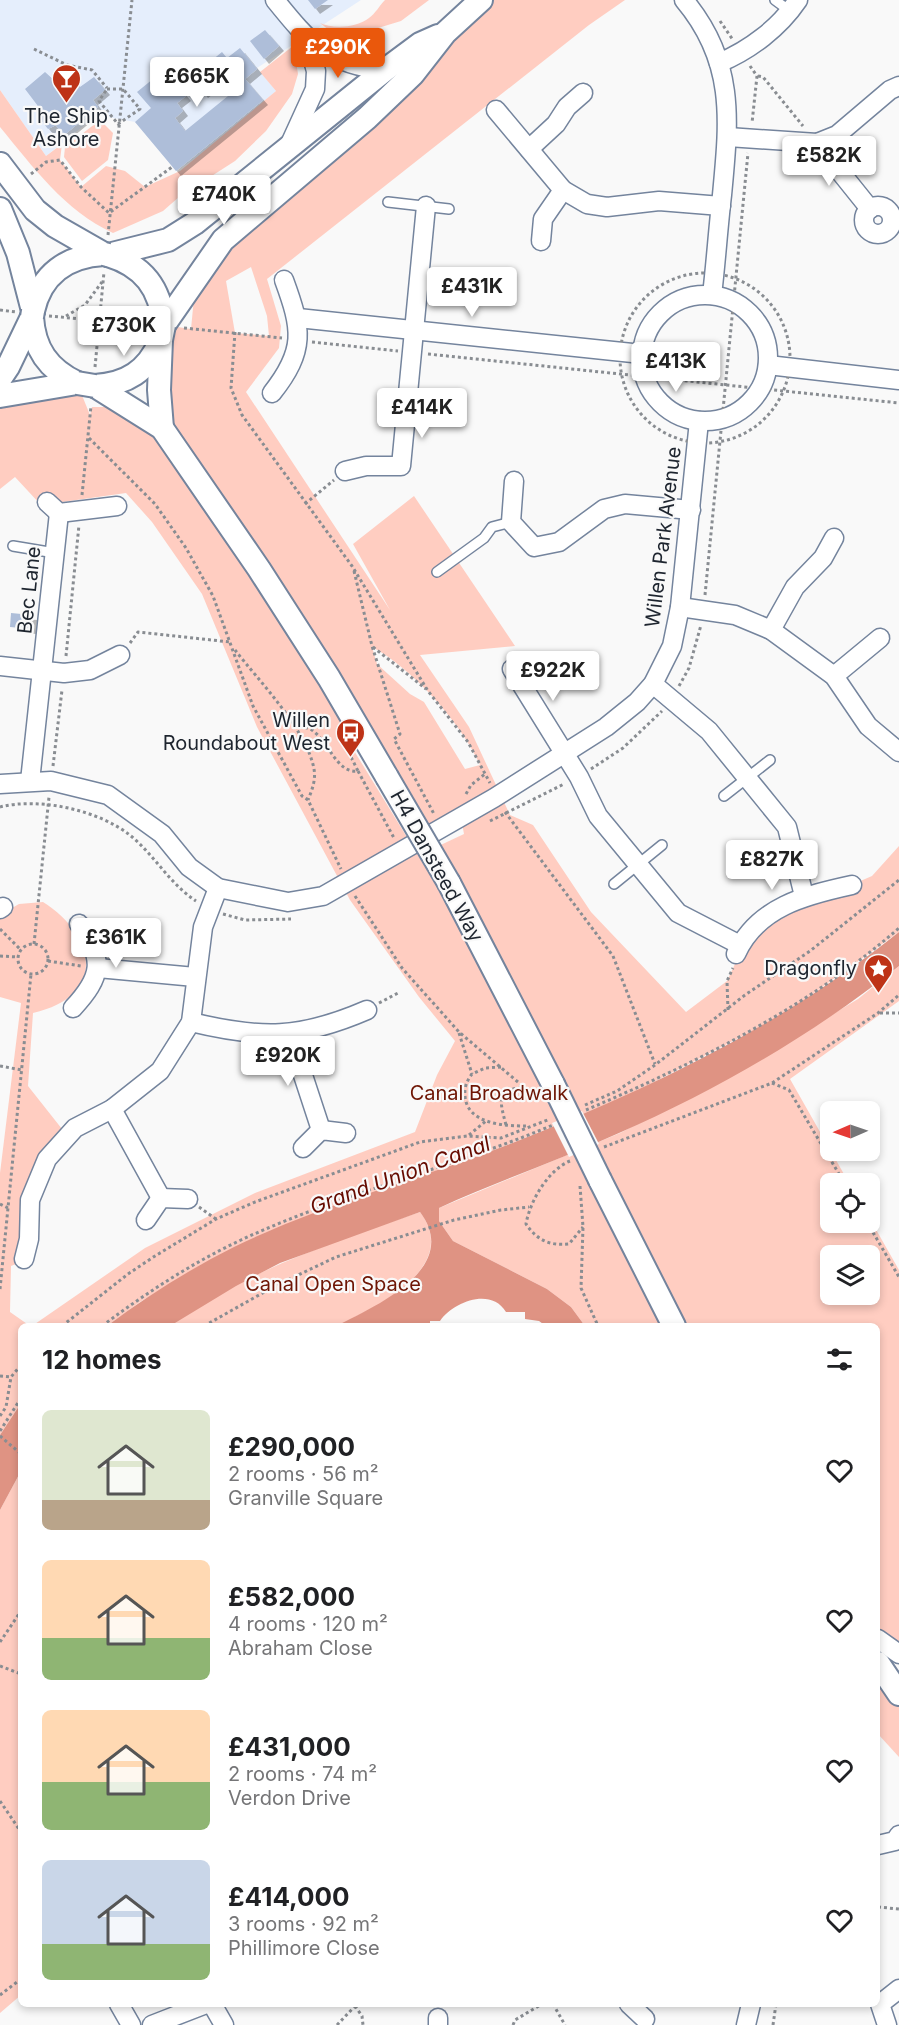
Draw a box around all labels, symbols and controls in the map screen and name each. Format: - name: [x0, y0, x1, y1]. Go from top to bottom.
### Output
- pin: £290K: [296, 28, 380, 79]
- text: £290K: [305, 35, 371, 59]
- pin: £665K: [155, 57, 239, 108]
- bar icon: The Ship Ashore: [50, 62, 82, 104]
- text: £665K: [164, 64, 230, 88]
- place label: The Ship Ashore: [24, 104, 108, 151]
- pin: £582K: [787, 136, 871, 187]
- text: £582K: [796, 143, 862, 167]
- pin: £740K: [182, 175, 266, 226]
- text: £740K: [192, 182, 256, 206]
- pin: £431K: [430, 267, 514, 318]
- text: £431K: [441, 274, 503, 298]
- pin: £730K: [82, 306, 166, 357]
- text: £730K: [92, 313, 156, 337]
- pin: £413K: [634, 342, 718, 393]
- text: £413K: [645, 349, 707, 373]
- pin: £414K: [380, 388, 464, 439]
- text: £414K: [391, 395, 453, 419]
- street label: Willen Park Avenue: [640, 445, 686, 629]
- street label: Bec Lane: [12, 545, 46, 635]
- pin: £922K: [511, 651, 595, 702]
- text: £922K: [520, 658, 586, 682]
- place label: Willen Roundabout West: [163, 708, 330, 755]
- bus stop icon: Willen Roundabout West: [335, 716, 367, 758]
- street label: H4 Dansteed Way: [385, 786, 489, 946]
- pin: £827K: [730, 840, 814, 891]
- text: £827K: [740, 847, 804, 871]
- pin: £361K: [74, 918, 158, 969]
- text: £361K: [85, 925, 147, 949]
- place icon: Dragonfly: [862, 952, 894, 994]
- place label: Dragonfly: [764, 956, 857, 980]
- pin: £920K: [246, 1036, 330, 1087]
- text: £920K: [255, 1043, 321, 1067]
- park label: Canal Broadwalk: [410, 1081, 568, 1105]
- north arrow: [820, 1101, 880, 1161]
- map controls: [820, 1101, 880, 1305]
- water label: Grand Union Canal: [306, 1130, 494, 1219]
- button: locate: [820, 1173, 880, 1233]
- button: layers: [820, 1245, 880, 1305]
- park label: Canal Open Space: [245, 1272, 421, 1296]
- icon: filters: [823, 1343, 856, 1376]
- text: 12 homes: [42, 1344, 162, 1375]
- text: £290,000: [228, 1431, 355, 1462]
- icon: home: [90, 1434, 162, 1506]
- icon: heart: [823, 1454, 856, 1487]
- text: 2 rooms · 56 m²: [228, 1462, 379, 1486]
- text: Granville Square: [228, 1486, 383, 1510]
- text: £582,000: [228, 1581, 355, 1612]
- icon: home: [90, 1584, 162, 1656]
- icon: heart: [823, 1604, 856, 1637]
- text: 4 rooms · 120 m²: [228, 1612, 388, 1636]
- text: Abraham Close: [228, 1636, 373, 1660]
- text: £431,000: [228, 1731, 351, 1762]
- icon: home: [90, 1734, 162, 1806]
- icon: heart: [823, 1754, 856, 1787]
- text: 2 rooms · 74 m²: [228, 1762, 377, 1786]
- text: Verdon Drive: [228, 1786, 351, 1810]
- text: £414,000: [228, 1881, 350, 1912]
- icon: home: [90, 1884, 162, 1956]
- icon: heart: [823, 1904, 856, 1937]
- text: 3 rooms · 92 m²: [228, 1912, 379, 1936]
- text: Phillimore Close: [228, 1936, 380, 1960]

